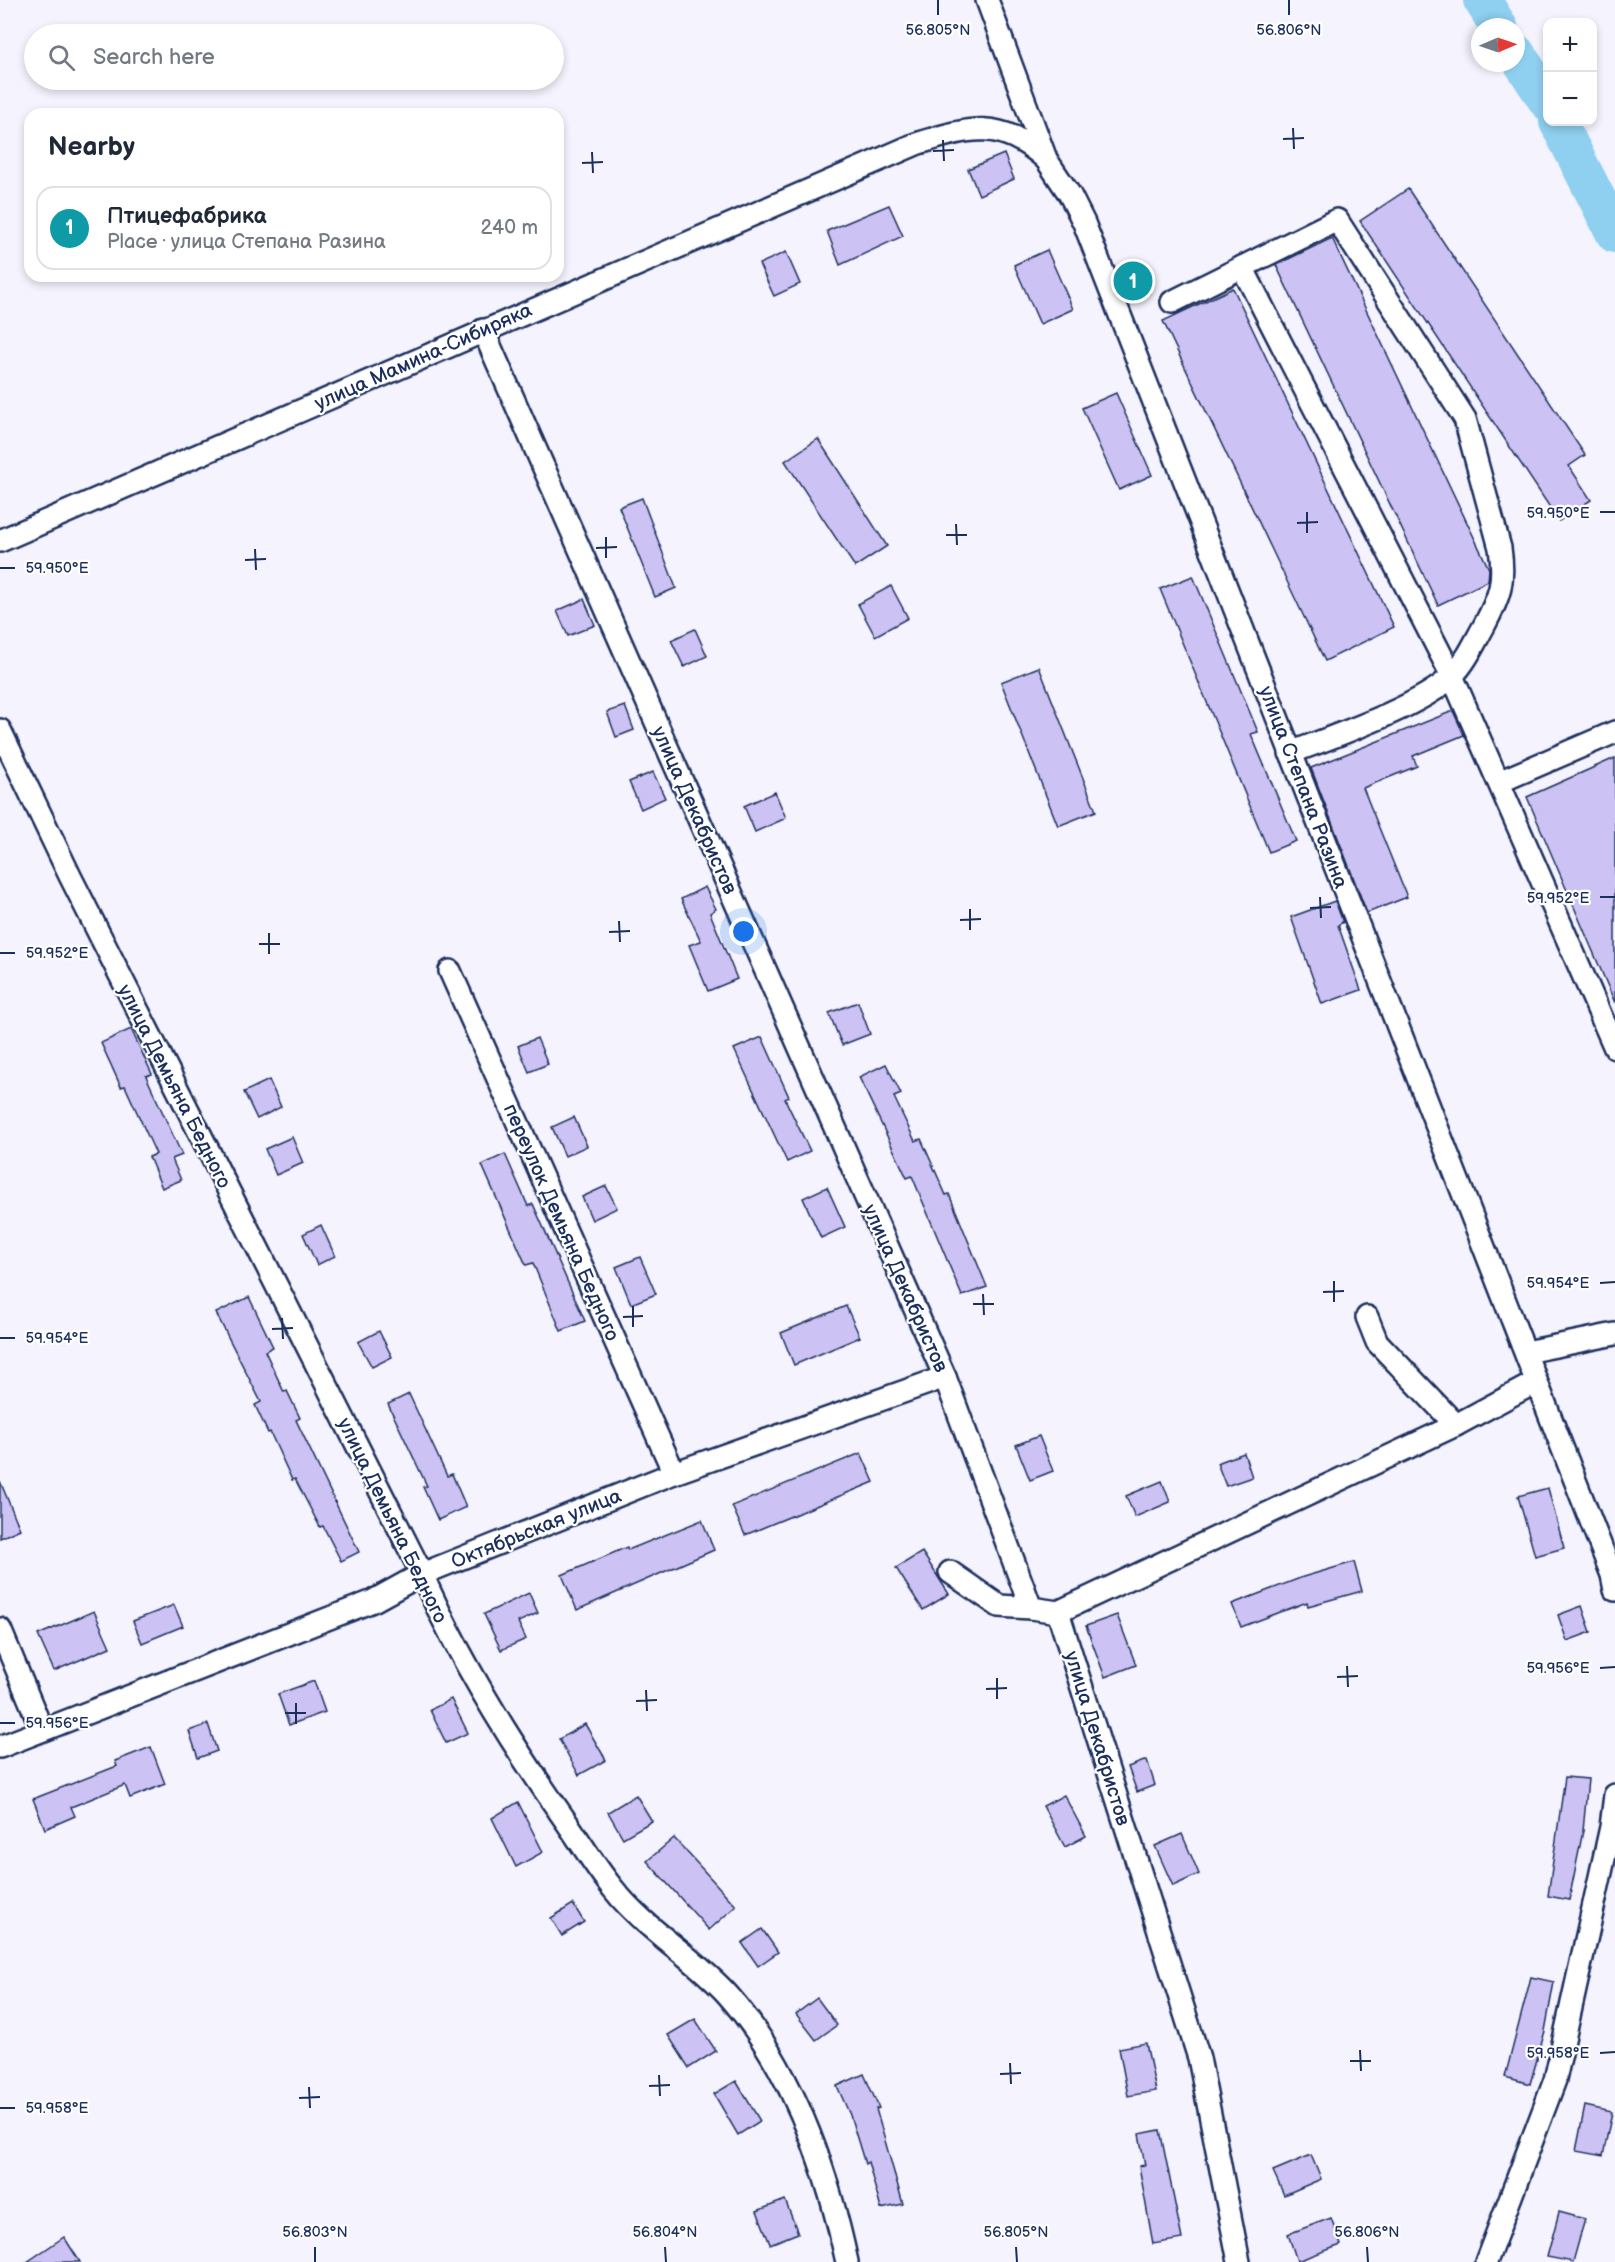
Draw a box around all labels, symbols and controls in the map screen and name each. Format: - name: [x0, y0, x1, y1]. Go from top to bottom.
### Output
- north arrow: [1471, 18, 1525, 72]
- map controls: [1543, 18, 1597, 126]
- button: +: [1543, 18, 1597, 72]
- text: 56.805°N: [906, 21, 970, 40]
- text: 56.806°N: [1256, 21, 1322, 40]
- search box: [24, 24, 564, 90]
- icon: search: [45, 41, 78, 74]
- text: Search here: [93, 44, 215, 71]
- button: −: [1543, 72, 1597, 126]
- text: Nearby: [48, 132, 135, 163]
- text: Птицефабрика: [107, 203, 266, 230]
- text: 1: [65, 216, 74, 240]
- text: 240 m: [481, 216, 538, 240]
- text: Place · улица Степана Разина: [107, 230, 386, 254]
- pin: 1: [1114, 258, 1152, 304]
- street label: улица Мамина-Сибиряка: [311, 298, 536, 416]
- text: 59.950°E: [1526, 504, 1590, 523]
- text: 59.950°E: [25, 559, 89, 578]
- street label: улица Степана Разина: [1253, 683, 1353, 892]
- street label: улица Декабристов: [646, 723, 742, 899]
- text: 59.952°E: [1527, 889, 1589, 908]
- your location: [729, 917, 758, 946]
- text: 59.952°E: [26, 944, 88, 963]
- street label: улица Демьяна Бедного: [112, 981, 236, 1192]
- street label: переулок Демьяна Бедного: [498, 1100, 624, 1345]
- street label: улица Декабристов: [857, 1201, 953, 1377]
- text: 59.954°E: [1527, 1274, 1590, 1293]
- text: 59.954°E: [26, 1329, 89, 1348]
- street label: улица Демьяна Бедного: [332, 1414, 452, 1627]
- street label: Октябрьская улица: [448, 1484, 625, 1574]
- street label: улица Декабристов: [1059, 1648, 1135, 1829]
- text: 59.956°E: [1526, 1659, 1590, 1678]
- text: 59.956°E: [25, 1714, 89, 1733]
- text: 59.958°E: [1526, 2044, 1590, 2063]
- text: 59.958°E: [25, 2099, 89, 2118]
- text: 56.803°N: [282, 2223, 348, 2242]
- text: 56.804°N: [633, 2223, 698, 2242]
- text: 56.805°N: [984, 2223, 1048, 2242]
- text: 56.806°N: [1334, 2223, 1400, 2242]

